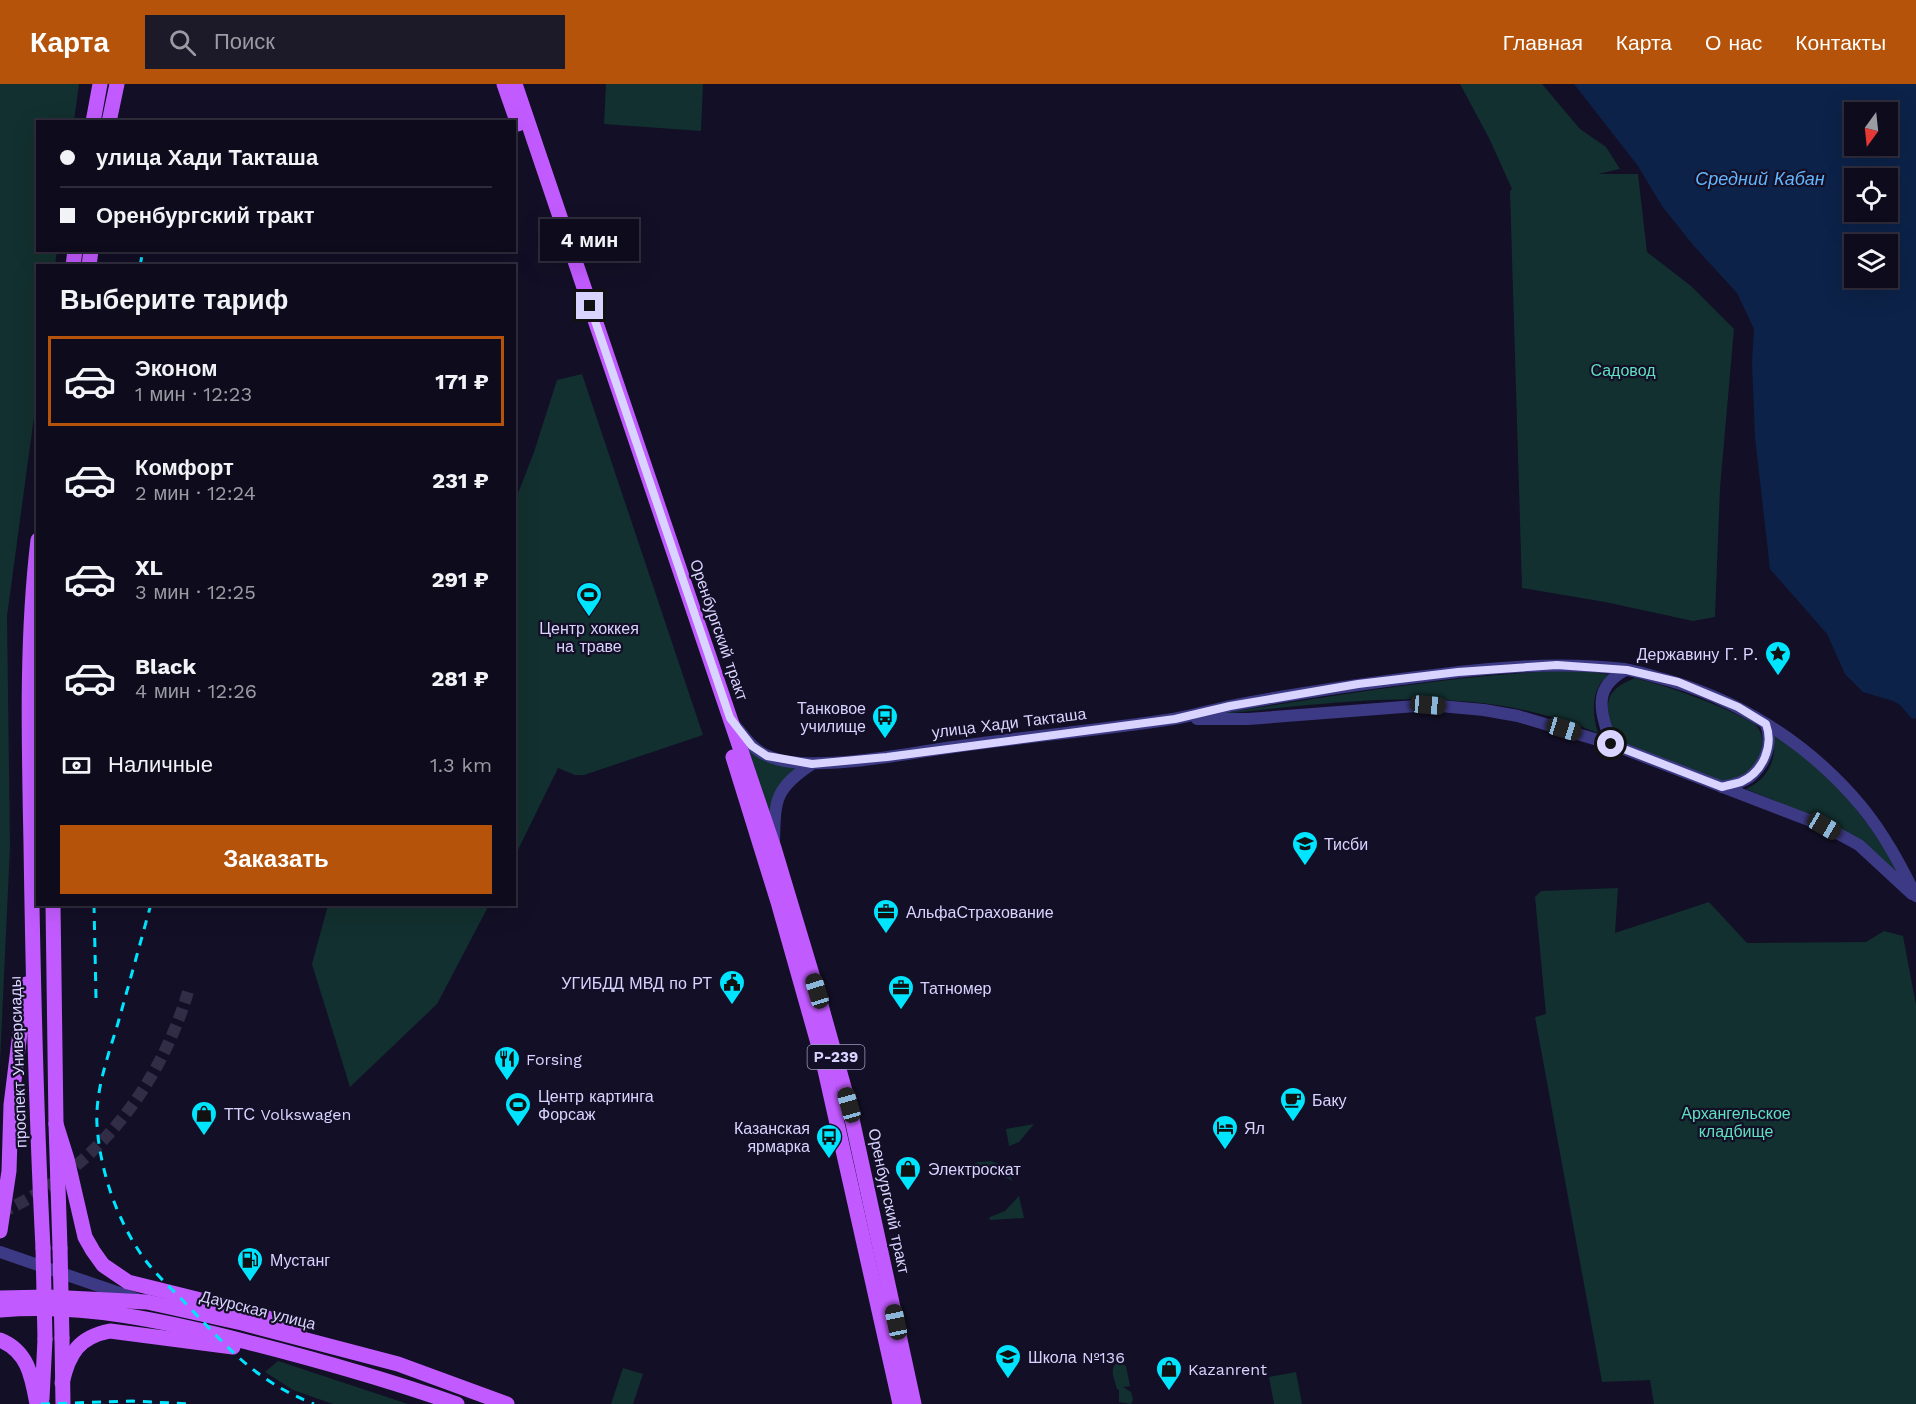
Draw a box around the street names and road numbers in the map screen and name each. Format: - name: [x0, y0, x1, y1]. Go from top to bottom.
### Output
- street label: Оренбургский тракт: [686, 557, 752, 704]
- street label: улица Хади Такташа: [931, 704, 1088, 742]
- street label: проспект Универсиады: [6, 976, 30, 1148]
- road number: Р-239: [808, 1045, 864, 1069]
- street label: Оренбургский тракт: [864, 1127, 914, 1276]
- street label: Даурская улица: [198, 1286, 318, 1334]

